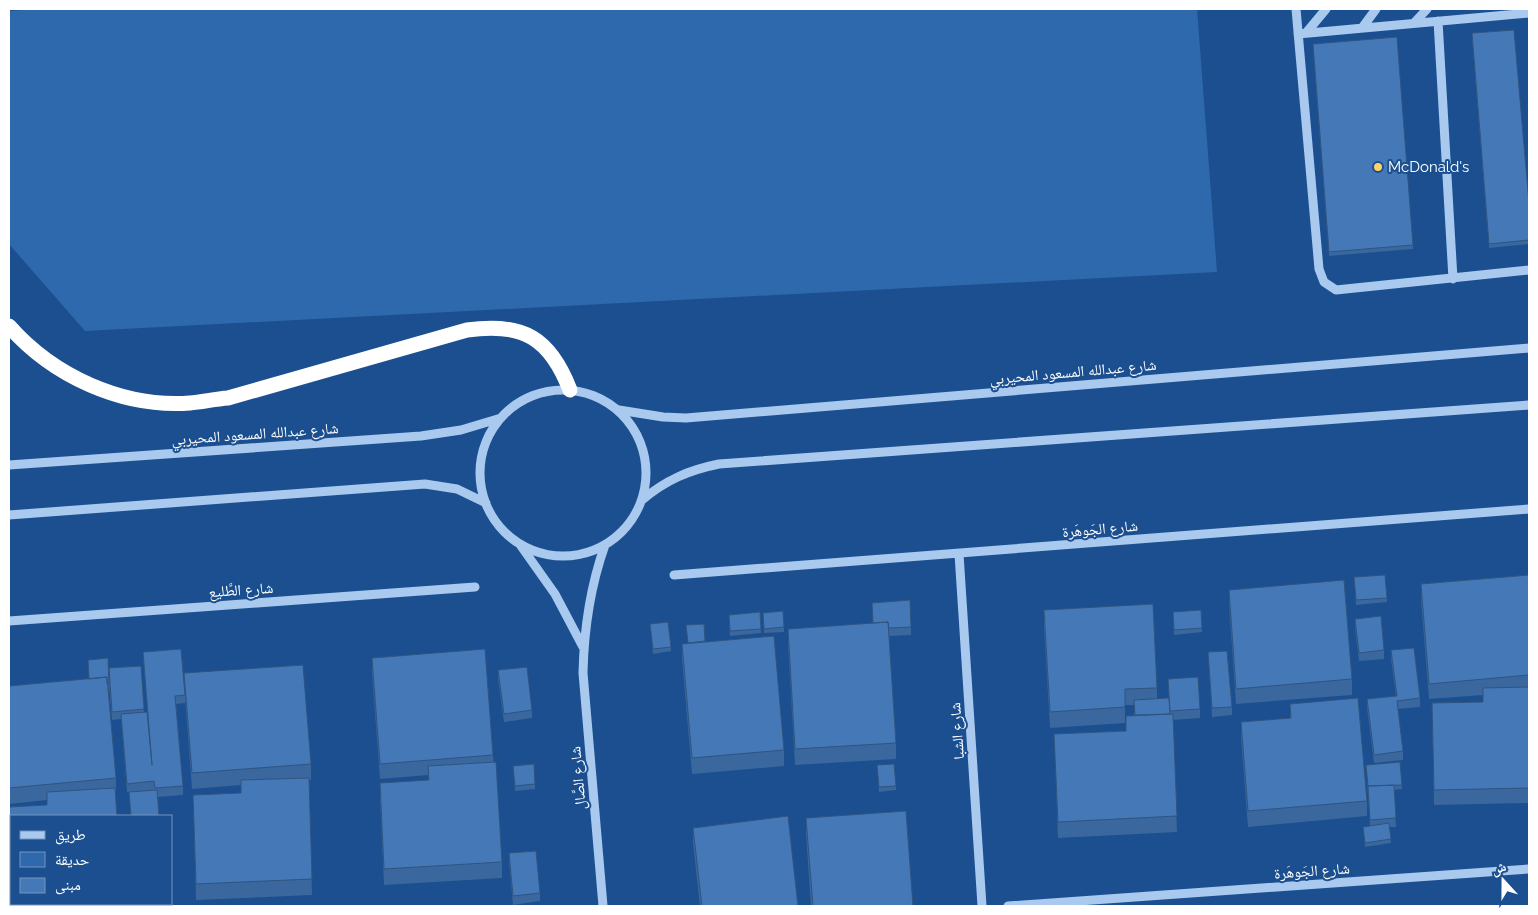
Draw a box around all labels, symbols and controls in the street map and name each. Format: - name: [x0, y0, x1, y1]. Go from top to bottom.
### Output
- place label: McDonald's: [1388, 158, 1469, 176]
- marker: McDonald's: [1372, 161, 1384, 173]
- street label: شارع عبدالله المسعود المحيربي: [989, 356, 1158, 391]
- street label: شارع عبدالله المسعود المحيربي: [171, 419, 339, 452]
- street label: شارع الجَوهَرة: [1061, 517, 1139, 542]
- street label: شارع الطَّليع: [208, 579, 274, 602]
- street label: شارع الشبا: [946, 702, 969, 760]
- street label: شارع الصَّال: [566, 745, 591, 810]
- legend: [10, 815, 172, 905]
- text: طريق: [55, 826, 86, 845]
- text: حديقة: [55, 851, 90, 869]
- north arrow: [1478, 855, 1528, 905]
- text: ش: [1489, 858, 1509, 879]
- street label: شارع الجَوهَرة: [1274, 859, 1351, 884]
- text: مبنى: [55, 876, 81, 895]

